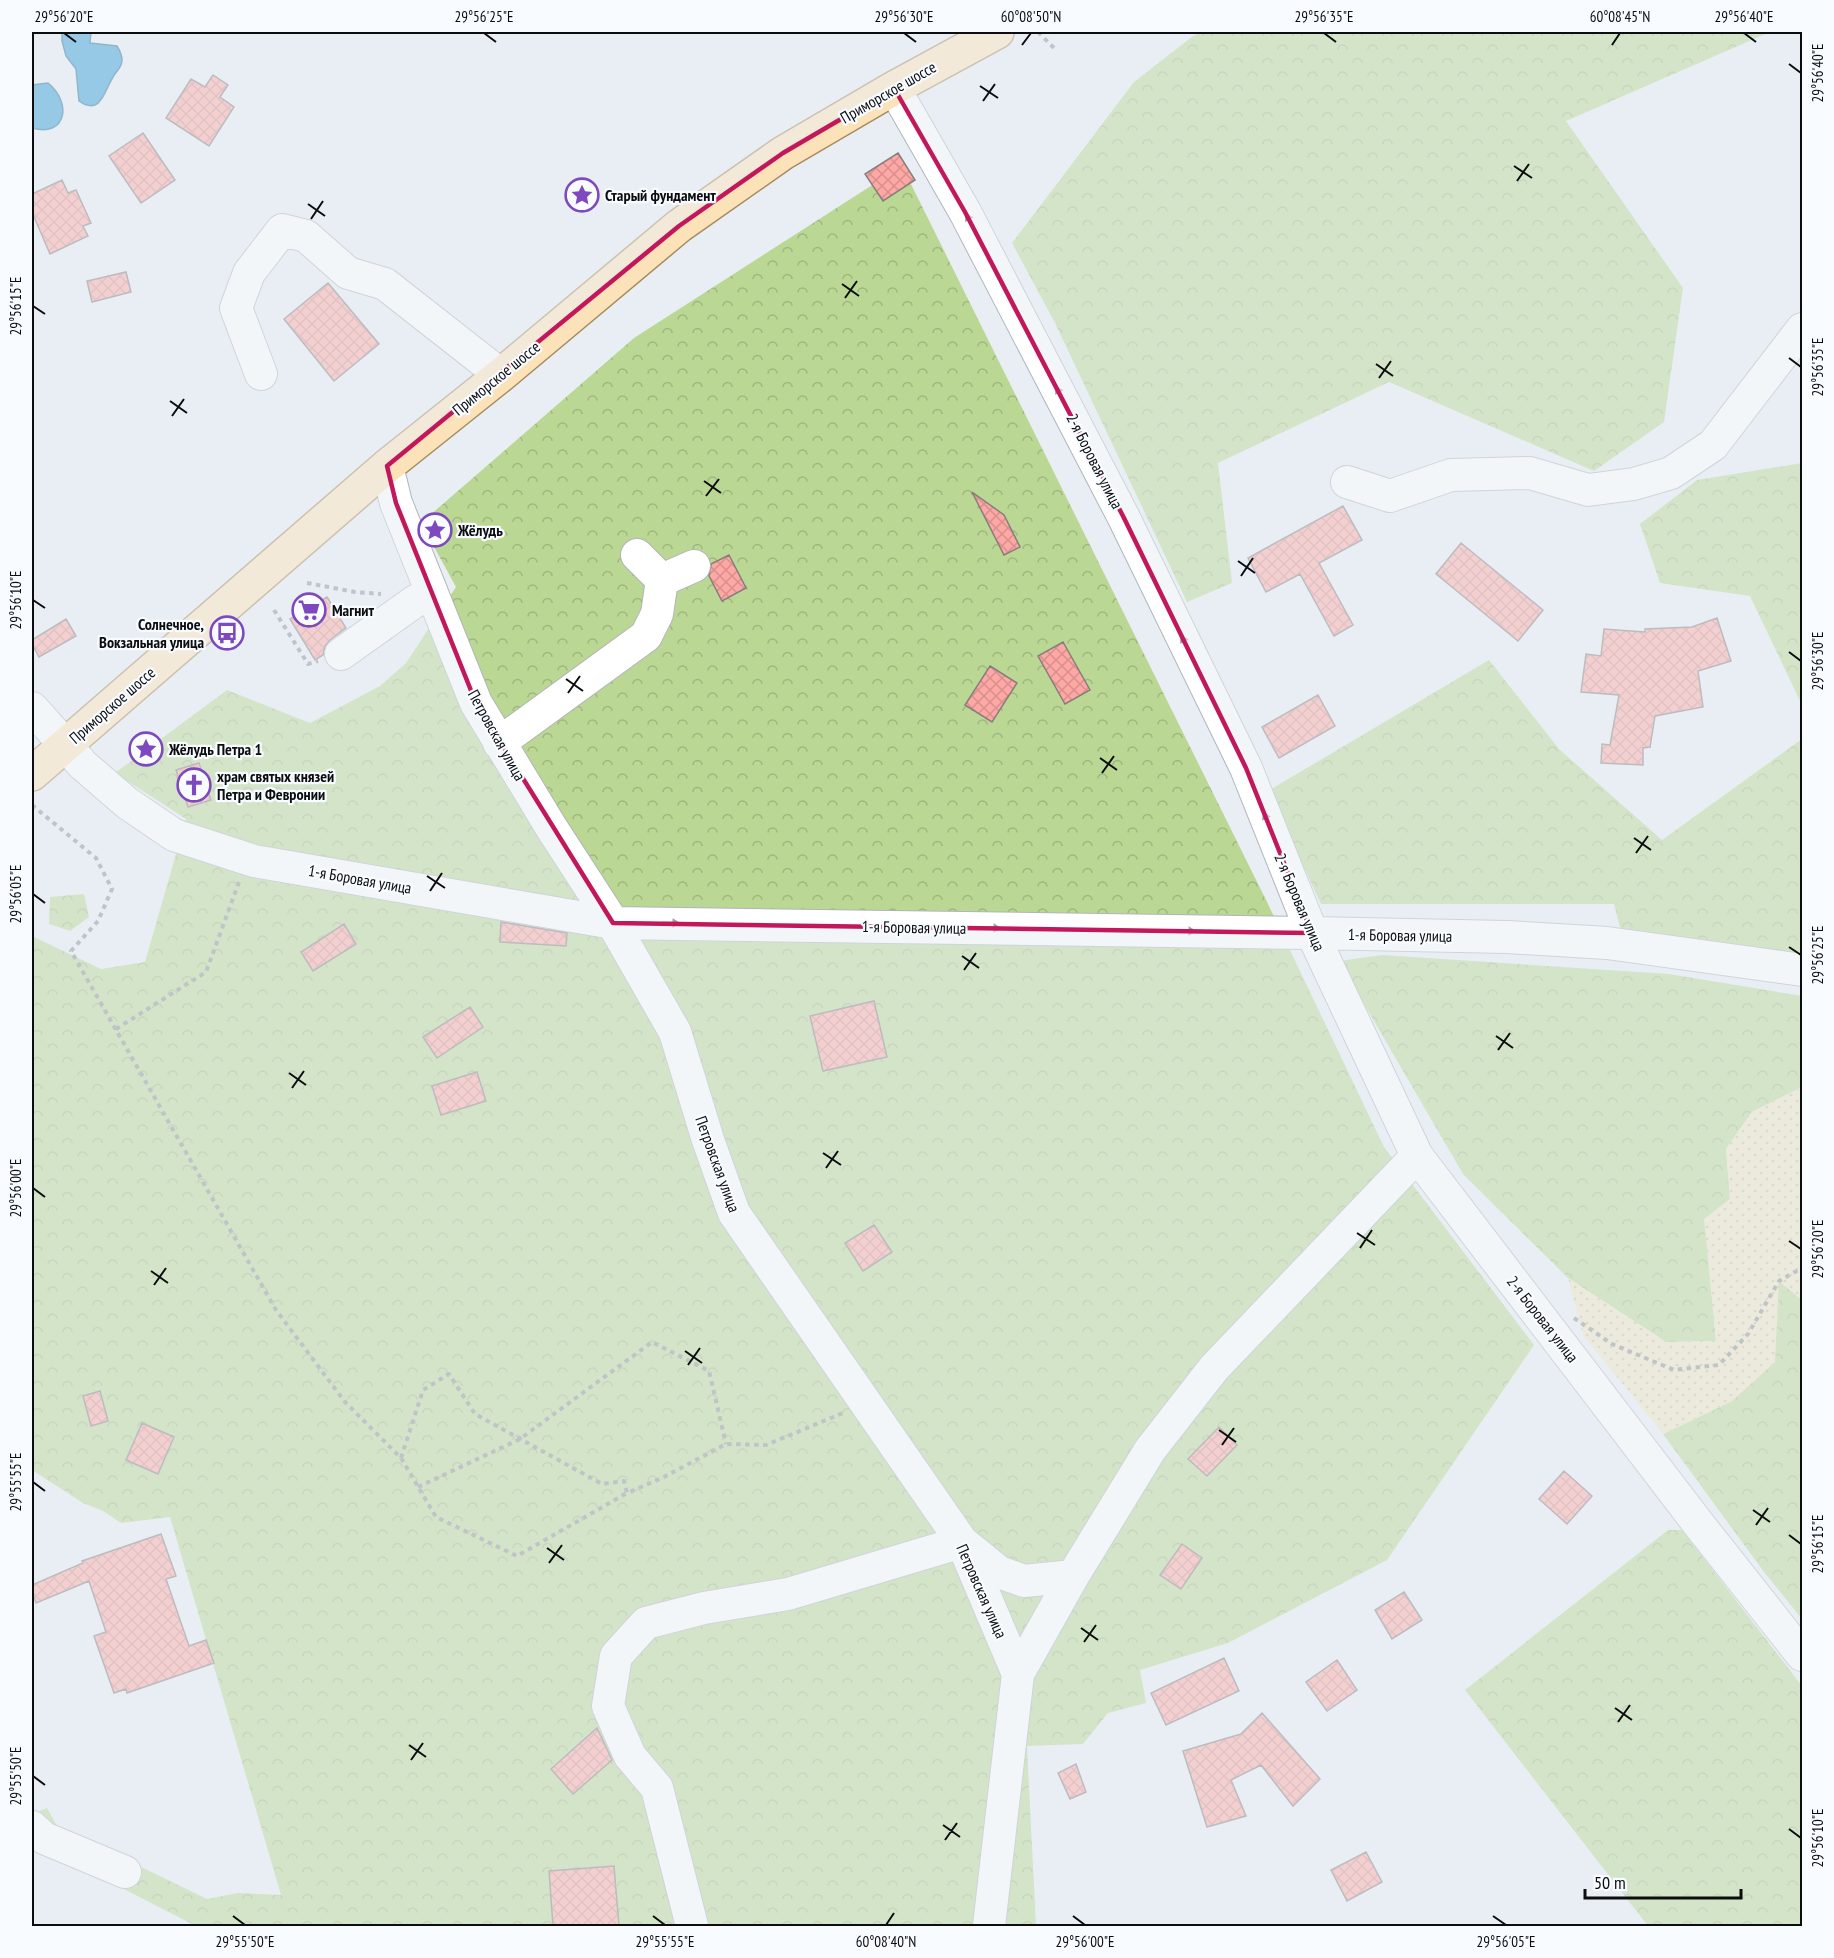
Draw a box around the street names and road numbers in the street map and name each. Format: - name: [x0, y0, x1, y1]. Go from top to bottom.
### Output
- street label: Приморское шоссе: [837, 57, 939, 127]
- street label: Приморское шоссе: [448, 337, 544, 419]
- street label: 2-я Боровая улица: [1062, 410, 1128, 512]
- street label: Приморское шоссе: [65, 662, 159, 748]
- street label: Петровская улица: [464, 686, 530, 784]
- street label: 2-я Боровая улица: [1270, 850, 1330, 954]
- street label: 1-я Боровая улица: [307, 860, 413, 898]
- street label: 1-я Боровая улица: [862, 916, 966, 938]
- street label: 1-я Боровая улица: [1348, 924, 1452, 946]
- street label: Петровская улица: [691, 1113, 745, 1215]
- street label: 2-я Боровая улица: [1503, 1272, 1583, 1366]
- street label: Петровская улица: [952, 1541, 1012, 1641]

